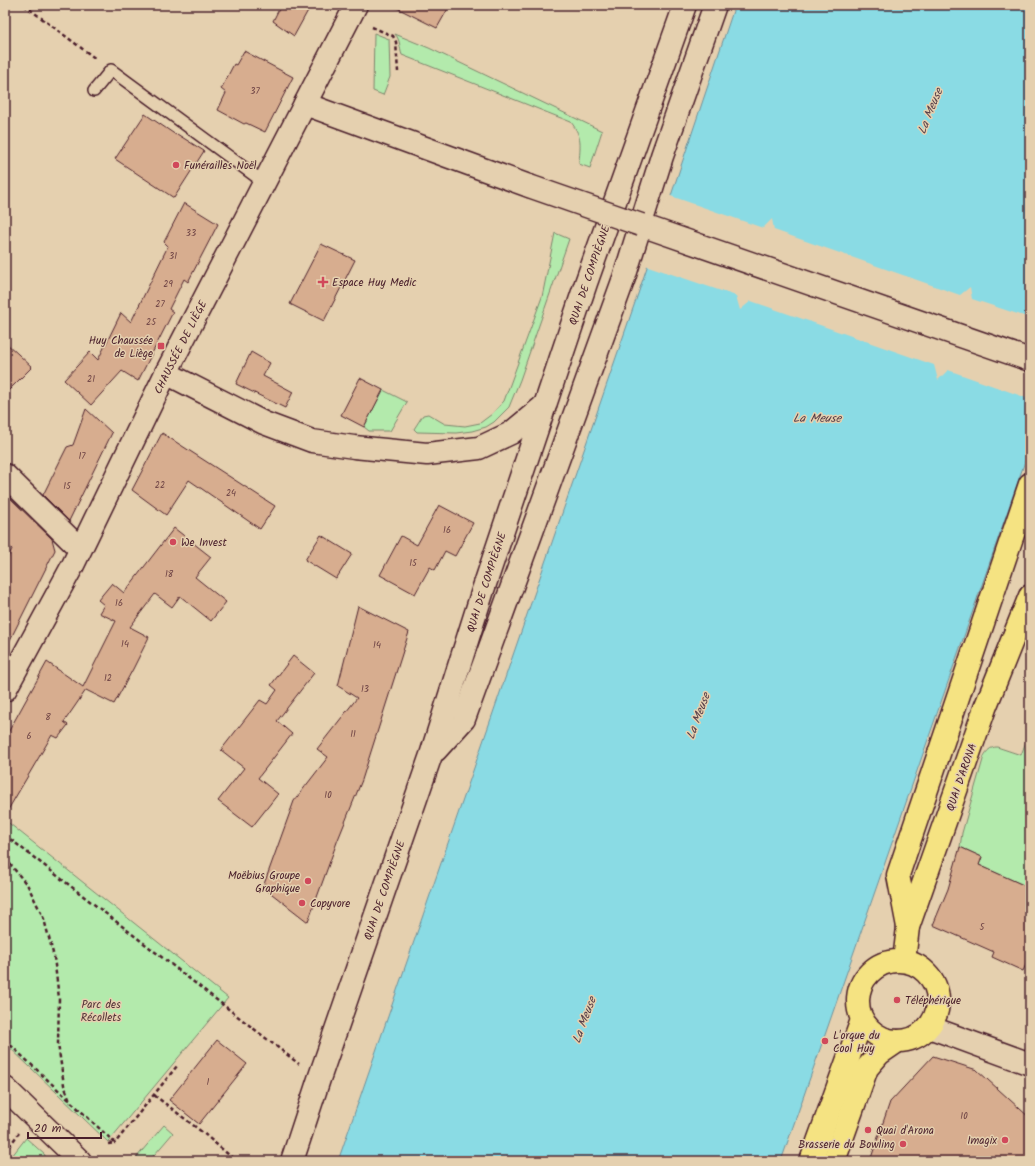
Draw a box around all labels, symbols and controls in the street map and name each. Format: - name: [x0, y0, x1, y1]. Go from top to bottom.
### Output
- house number: 37: [250, 84, 260, 99]
- water label: La Meuse: [913, 84, 949, 137]
- place label: Funérailles Noël: [184, 157, 257, 175]
- marker: Funérailles Noël: [171, 160, 181, 170]
- street label: QUAI DE COMPIÈGNE: [564, 222, 616, 328]
- house number: 33: [186, 226, 196, 241]
- house number: 31: [169, 249, 177, 264]
- place label: Espace Huy Medic: [332, 274, 417, 292]
- marker: Espace Huy Medic: [317, 276, 329, 288]
- house number: 29: [163, 277, 173, 292]
- street label: CHAUSSÉE DE LIÈGE: [149, 297, 213, 397]
- house number: 27: [155, 297, 166, 312]
- house number: 25: [146, 315, 157, 330]
- place label: Huy Chaussée de Liège: [89, 332, 153, 363]
- marker: Huy Chaussée de Liège: [156, 341, 166, 351]
- house number: 21: [87, 372, 95, 387]
- water label: La Meuse: [793, 409, 843, 428]
- house number: 17: [79, 449, 86, 464]
- house number: 22: [155, 478, 165, 493]
- house number: 15: [63, 479, 72, 494]
- house number: 24: [226, 486, 236, 501]
- house number: 16: [443, 523, 451, 538]
- street label: QUAI DE COMPIÈGNE: [462, 529, 512, 635]
- place label: We Invest: [181, 534, 228, 552]
- marker: We Invest: [168, 537, 178, 547]
- house number: 15: [409, 556, 418, 571]
- house number: 18: [165, 567, 174, 582]
- house number: 16: [115, 596, 123, 611]
- house number: 14: [121, 637, 129, 652]
- house number: 14: [373, 638, 381, 653]
- house number: 12: [104, 671, 112, 686]
- house number: 13: [361, 682, 369, 697]
- water label: La Meuse: [681, 689, 716, 742]
- house number: 8: [45, 710, 51, 725]
- house number: 11: [350, 727, 356, 742]
- house number: 6: [26, 729, 32, 744]
- street label: QUAI D'ARONA: [942, 741, 982, 814]
- house number: 10: [324, 788, 332, 803]
- street label: QUAI DE COMPIÈGNE: [359, 837, 411, 943]
- place label: Moëbius Groupe Graphique: [228, 867, 300, 898]
- marker: Moëbius Groupe Graphique: [303, 876, 313, 886]
- place label: Copyvore: [310, 895, 350, 913]
- marker: Copyvore: [297, 898, 307, 908]
- house number: 5: [980, 920, 986, 935]
- place label: Téléphérique: [905, 992, 961, 1010]
- water label: La Meuse: [567, 993, 602, 1046]
- marker: Téléphérique: [892, 995, 902, 1005]
- park label: Parc des Récollets: [81, 996, 122, 1027]
- place label: L'orque du Cool Huy: [833, 1027, 881, 1058]
- marker: L'orque du Cool Huy: [820, 1036, 830, 1046]
- house number: 1: [207, 1075, 210, 1090]
- house number: 10: [960, 1109, 968, 1124]
- scale bar: [28, 1114, 101, 1140]
- text: 20 m: [34, 1119, 62, 1138]
- place label: Quai d'Arona: [876, 1122, 934, 1140]
- marker: Quai d'Arona: [863, 1125, 873, 1135]
- place label: Imagix: [967, 1132, 997, 1150]
- marker: Imagix: [1000, 1135, 1010, 1145]
- place label: Brasserie du Bowling: [798, 1136, 895, 1154]
- marker: Brasserie du Bowling: [898, 1139, 908, 1149]

